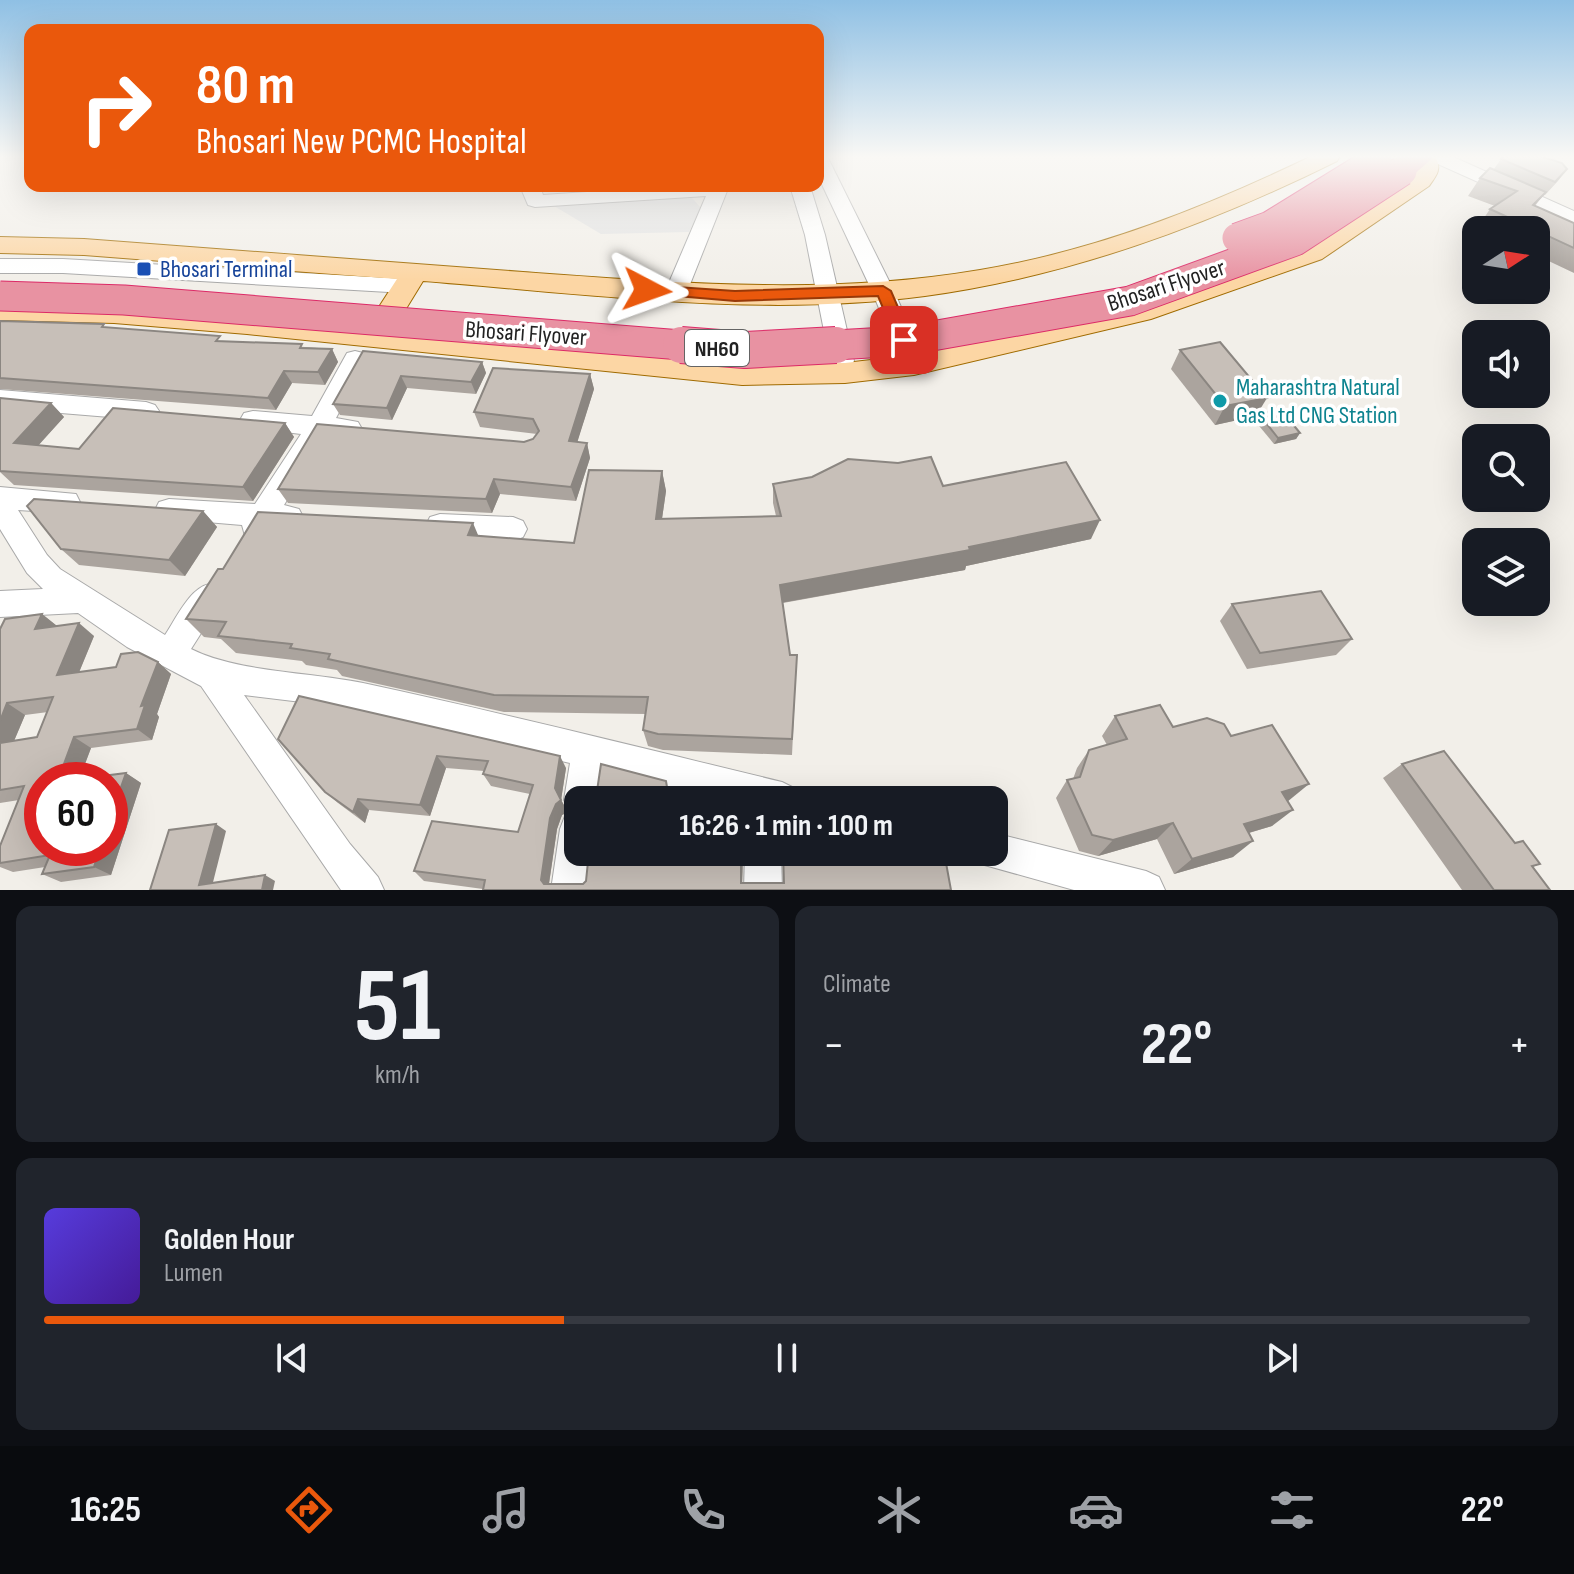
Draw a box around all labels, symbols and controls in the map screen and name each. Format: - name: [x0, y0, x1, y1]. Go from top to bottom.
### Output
- text: 80 m: [196, 53, 295, 120]
- icon: right: [64, 56, 168, 160]
- text: Bhosari New PCMC Hospital: [196, 121, 527, 164]
- north arrow: [1462, 216, 1550, 304]
- map controls: [1462, 216, 1550, 616]
- position arrow: [605, 248, 689, 332]
- street label: Bhosari Flyover: [1104, 253, 1229, 318]
- place label: Bhosari Terminal: [160, 255, 292, 284]
- marker: Bhosari Terminal: [135, 260, 153, 278]
- pin: [870, 306, 938, 374]
- street label: Bhosari Flyover: [464, 315, 588, 352]
- icon: arrive: [882, 318, 926, 362]
- button: sound: [1462, 320, 1550, 408]
- road number: NH60: [685, 330, 749, 366]
- place label: Maharashtra Natural Gas Ltd CNG Station: [1236, 373, 1400, 430]
- marker: Maharashtra Natural Gas Ltd CNG Station: [1211, 392, 1229, 410]
- button: search: [1462, 424, 1550, 512]
- button: layers: [1462, 528, 1550, 616]
- speed limit sign: 60: [24, 762, 128, 866]
- text: 16:26 · 1 min · 100 m: [679, 808, 893, 844]
- text: 51: [354, 945, 441, 1070]
- text: Climate: [823, 969, 891, 1000]
- text: 22°: [1141, 1009, 1212, 1081]
- text: −: [823, 1019, 845, 1072]
- text: +: [1508, 1019, 1530, 1072]
- text: km/h: [375, 1060, 420, 1091]
- text: Golden Hour: [164, 1222, 294, 1258]
- text: Lumen: [164, 1258, 223, 1289]
- icon: previous: [270, 1336, 314, 1380]
- icon: pause: [765, 1336, 809, 1380]
- icon: next: [1260, 1336, 1304, 1380]
- icon: directions: [281, 1482, 337, 1538]
- icon: music: [478, 1482, 534, 1538]
- icon: phone: [675, 1482, 731, 1538]
- icon: climate: [871, 1482, 927, 1538]
- icon: car: [1068, 1482, 1124, 1538]
- icon: filters: [1264, 1482, 1320, 1538]
- text: 16:25: [70, 1489, 141, 1532]
- text: 22°: [1461, 1489, 1504, 1532]

